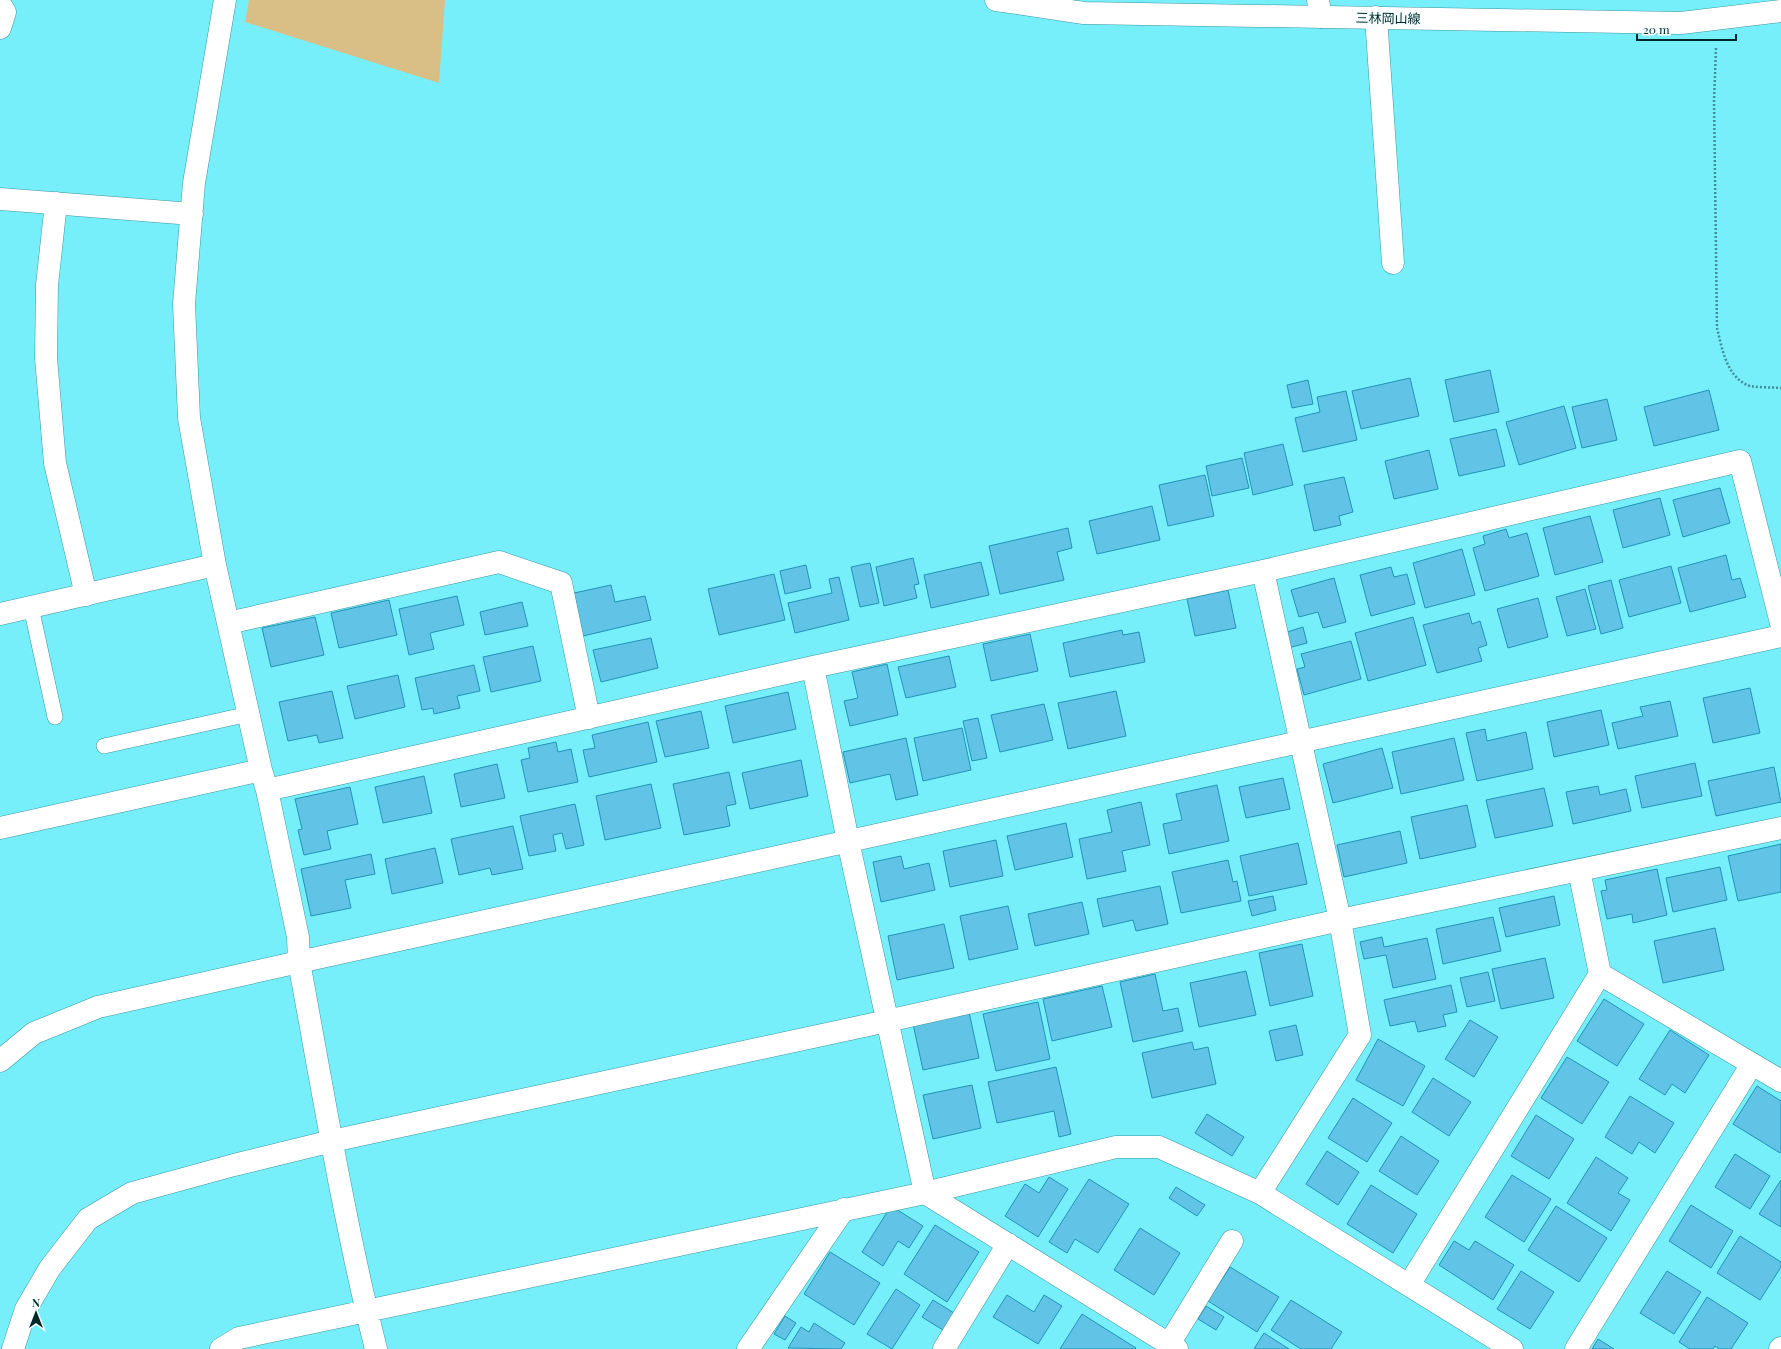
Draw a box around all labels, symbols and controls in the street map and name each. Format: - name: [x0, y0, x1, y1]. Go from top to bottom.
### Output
- street label: 三林岡山線: [1355, 8, 1421, 27]
- scale bar: [1637, 16, 1736, 42]
- text: 20 m: [1643, 21, 1670, 37]
- north arrow: [16, 1293, 56, 1333]
- text: N: [32, 1295, 40, 1310]

